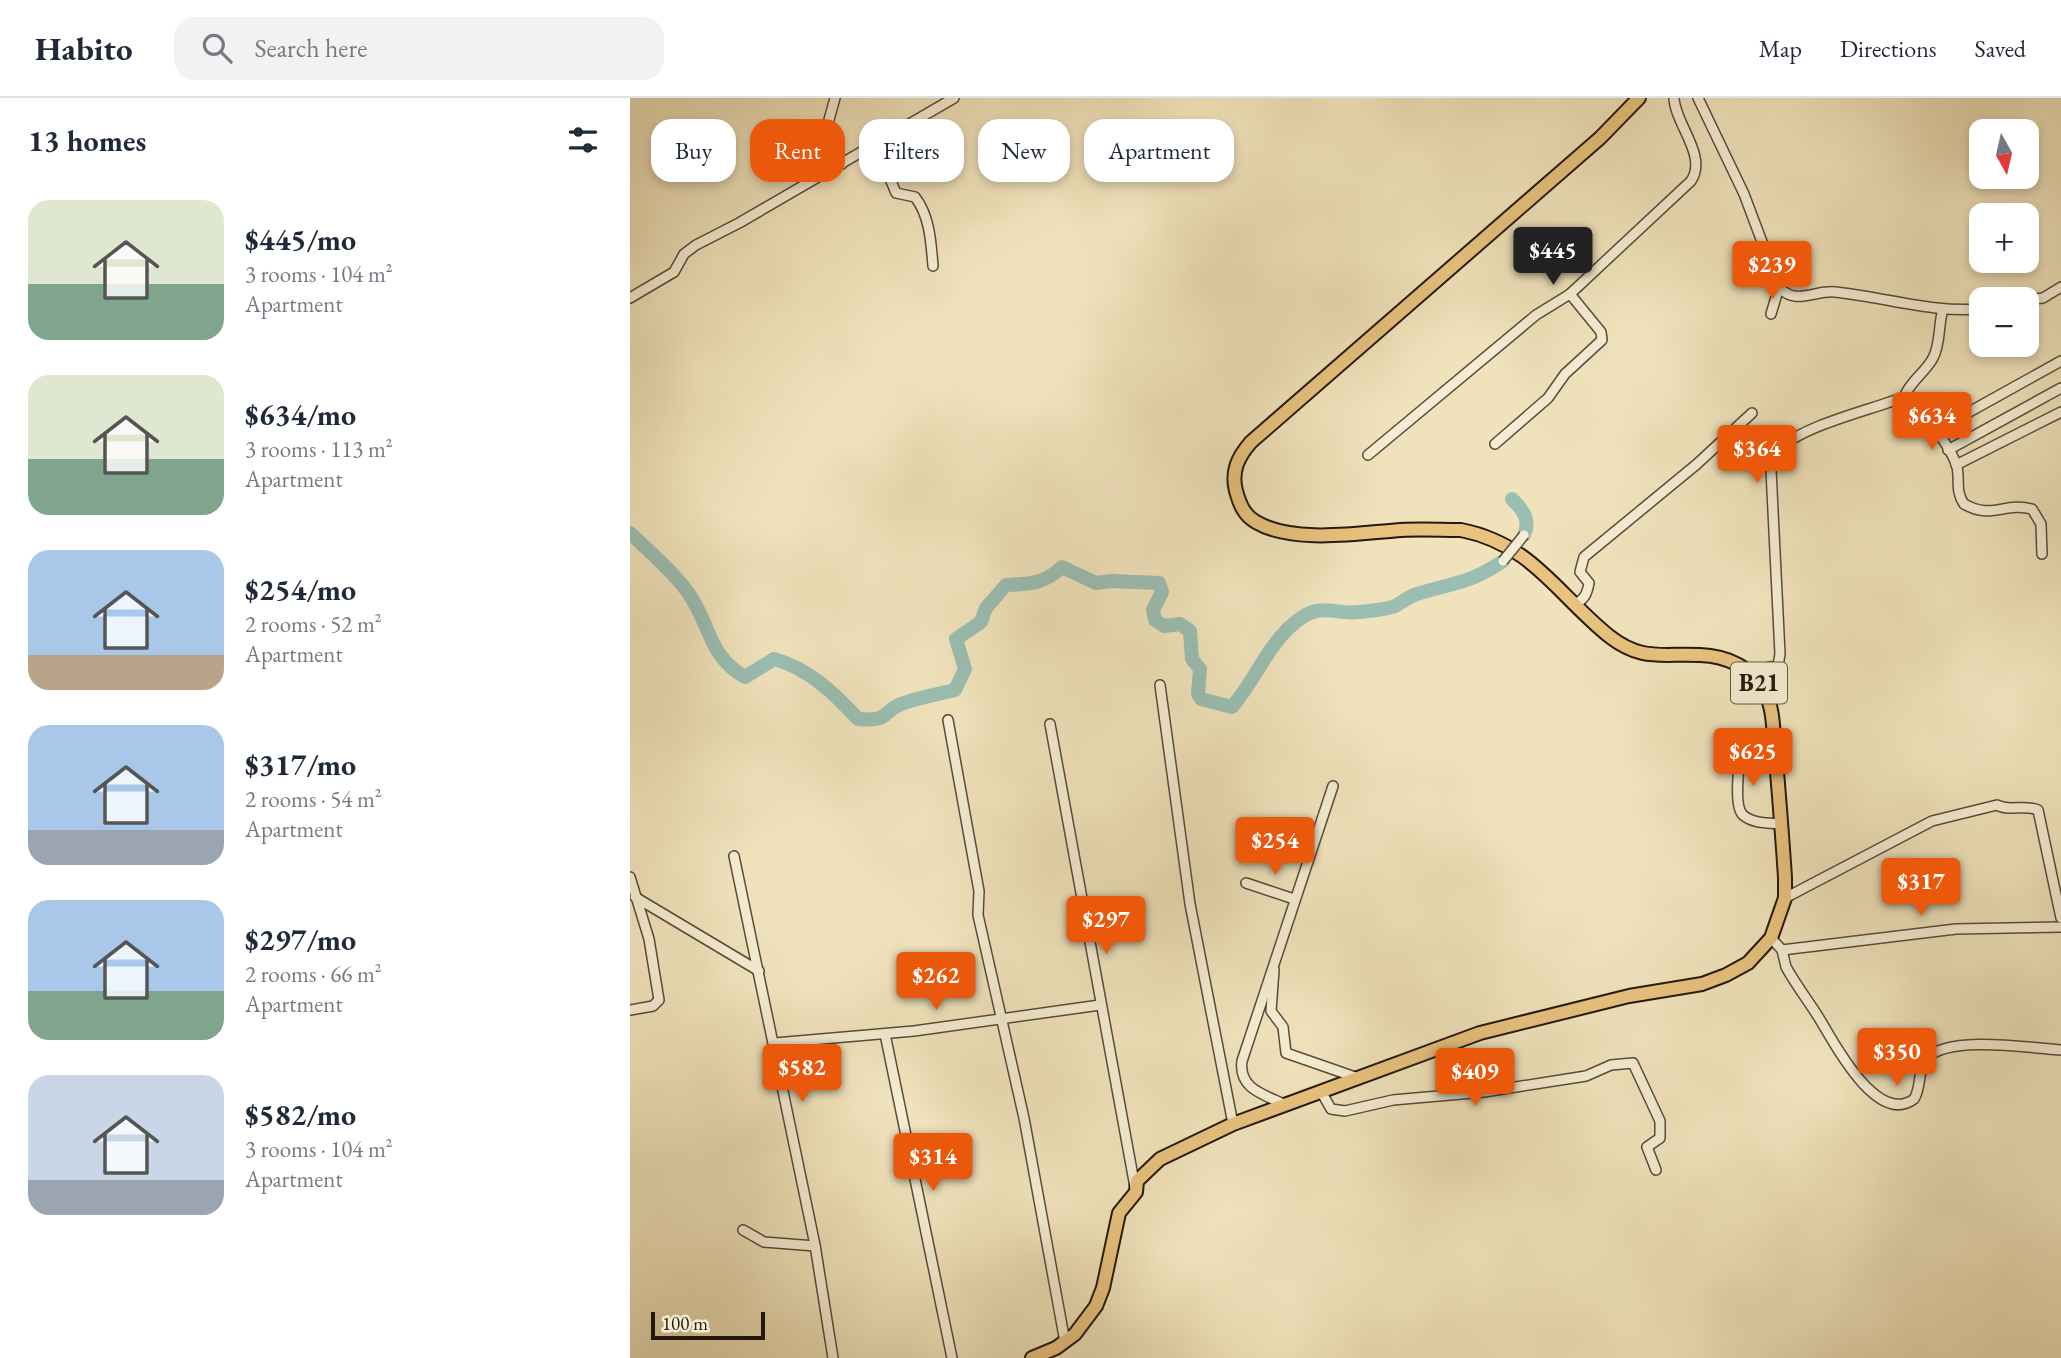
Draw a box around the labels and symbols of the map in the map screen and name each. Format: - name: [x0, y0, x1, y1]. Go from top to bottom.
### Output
- north arrow: [1969, 119, 2039, 189]
- pin: $445: [1512, 228, 1594, 287]
- pin: $239: [1731, 242, 1813, 301]
- pin: $634: [1891, 392, 1973, 452]
- pin: $364: [1716, 426, 1798, 485]
- road number: B21: [1731, 662, 1787, 704]
- pin: $625: [1712, 728, 1794, 788]
- pin: $254: [1234, 818, 1316, 877]
- pin: $317: [1880, 858, 1962, 918]
- pin: $297: [1065, 896, 1147, 956]
- pin: $262: [895, 953, 977, 1012]
- pin: $350: [1856, 1028, 1938, 1088]
- pin: $582: [761, 1044, 843, 1104]
- pin: $409: [1434, 1048, 1516, 1108]
- pin: $314: [892, 1134, 974, 1193]
- scale bar: [651, 1309, 765, 1341]

